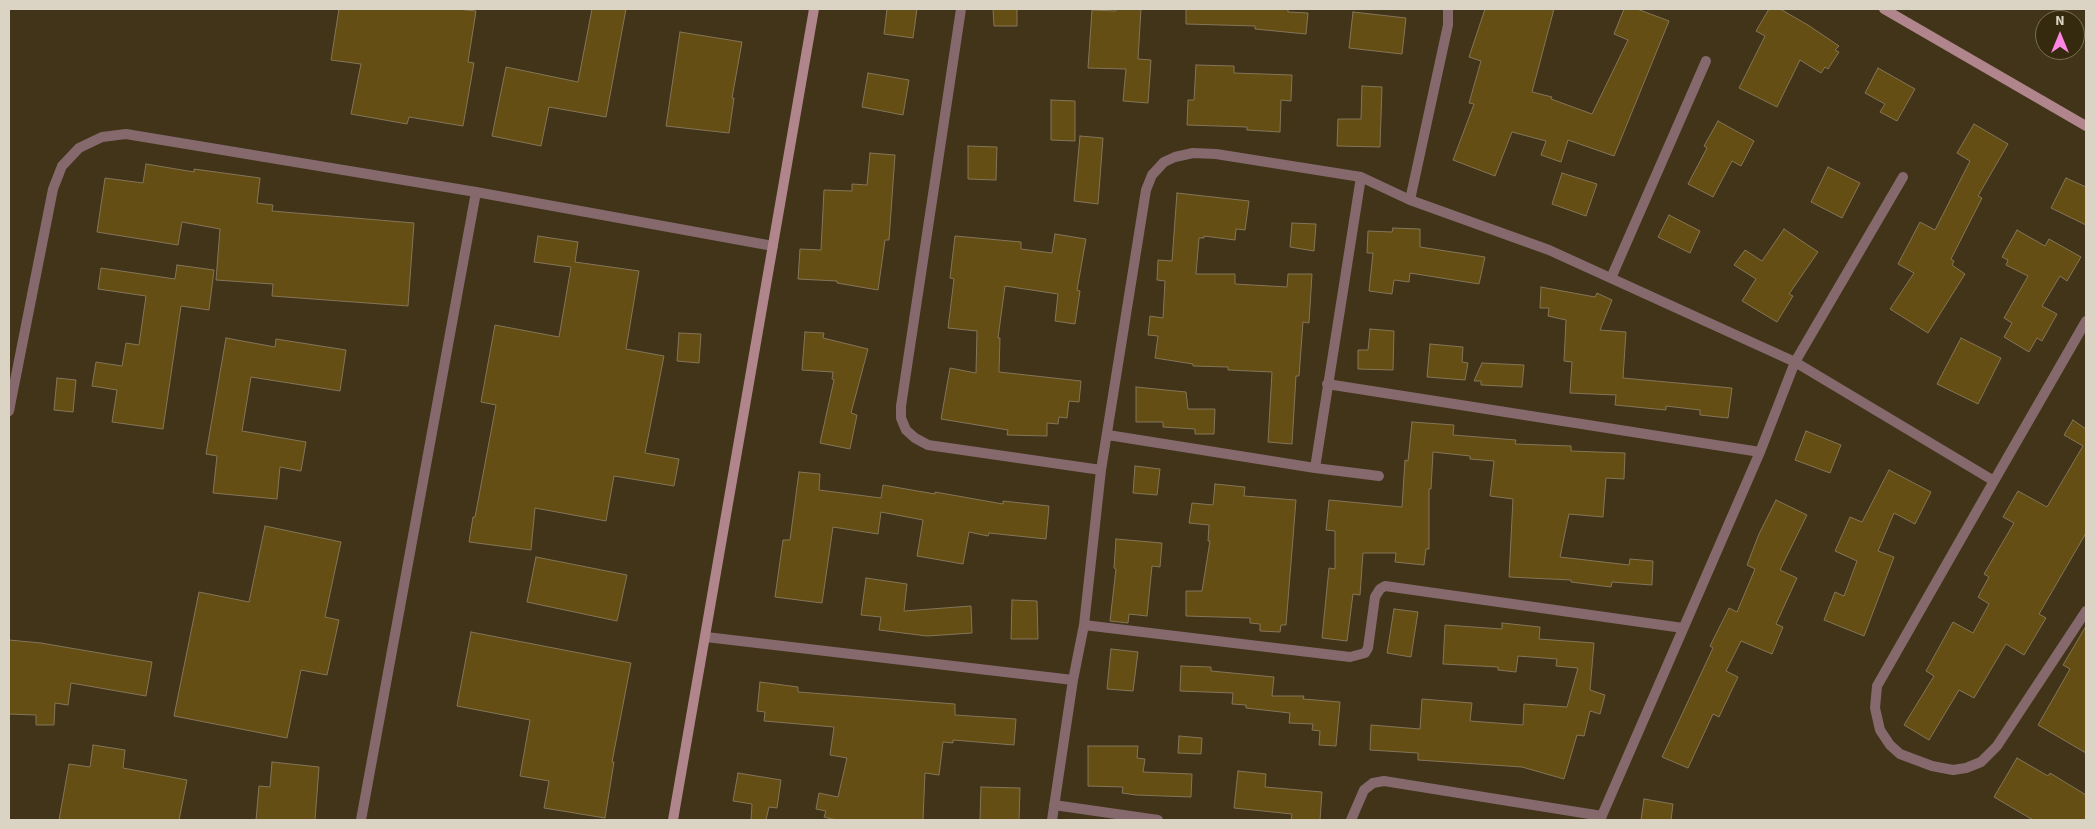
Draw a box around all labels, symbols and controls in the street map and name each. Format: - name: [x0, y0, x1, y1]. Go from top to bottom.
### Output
- north arrow: [2035, 10, 2085, 60]
- text: N: [2055, 11, 2065, 31]

